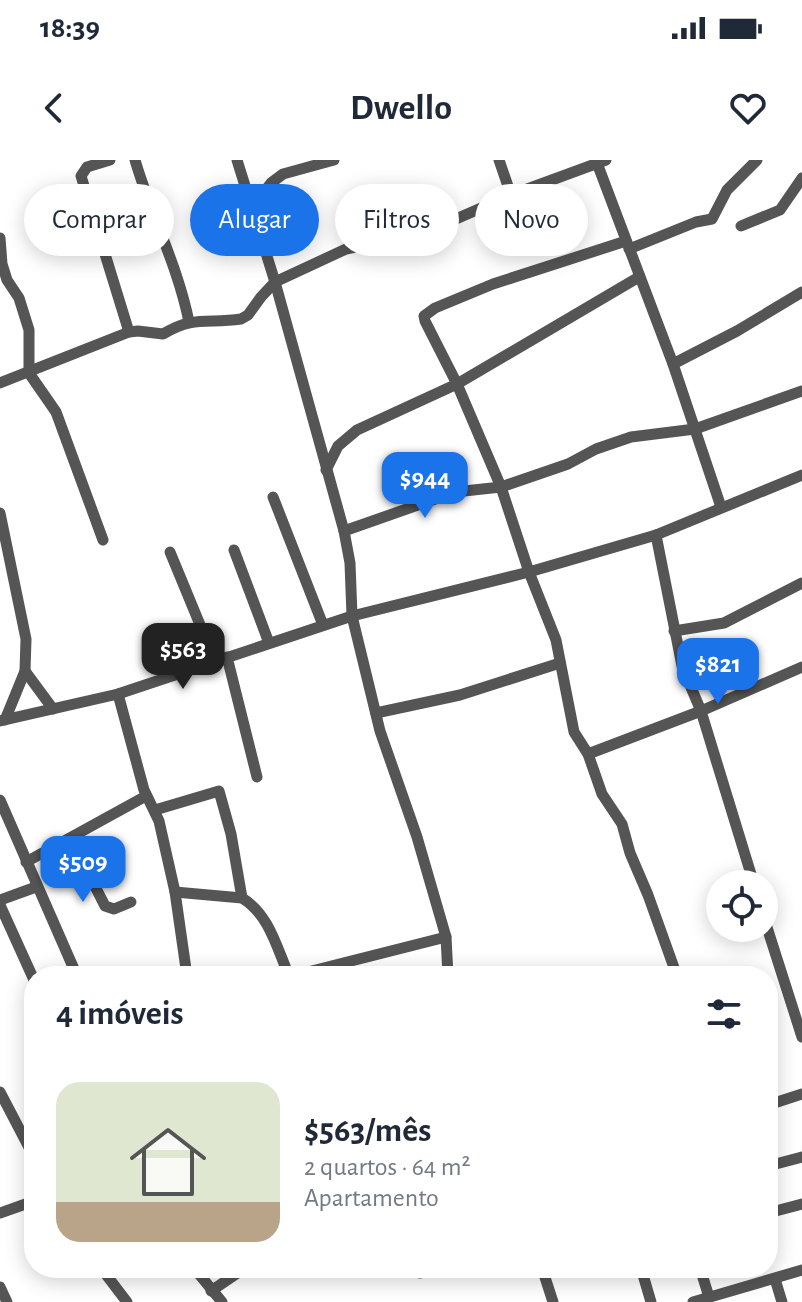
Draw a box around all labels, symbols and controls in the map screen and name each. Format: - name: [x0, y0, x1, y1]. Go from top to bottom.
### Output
- text: 18:39: [40, 13, 100, 43]
- icon: back: [32, 86, 76, 130]
- icon: heart: [726, 86, 770, 130]
- text: Dwello: [350, 90, 452, 126]
- chip: Comprar: [24, 184, 174, 256]
- chip: Alugar: [190, 184, 319, 256]
- chip: Filtros: [335, 184, 459, 256]
- chip: Novo: [475, 184, 588, 256]
- pin: $944: [378, 452, 472, 520]
- text: $944: [400, 465, 450, 491]
- pin: $563: [136, 623, 230, 691]
- text: $563: [160, 636, 206, 662]
- pin: $821: [671, 638, 765, 706]
- text: $821: [695, 651, 741, 677]
- pin: $509: [36, 836, 130, 904]
- text: $509: [58, 849, 108, 875]
- map controls: [706, 870, 778, 942]
- button: locate: [706, 870, 778, 942]
- icon: filters: [702, 992, 746, 1036]
- text: 4 imóveis: [56, 997, 184, 1031]
- icon: home: [120, 1114, 216, 1210]
- text: $563/mês: [304, 1114, 431, 1148]
- text: 2 quartos · 64 m²: [304, 1154, 471, 1180]
- text: Apartamento: [304, 1185, 439, 1211]

